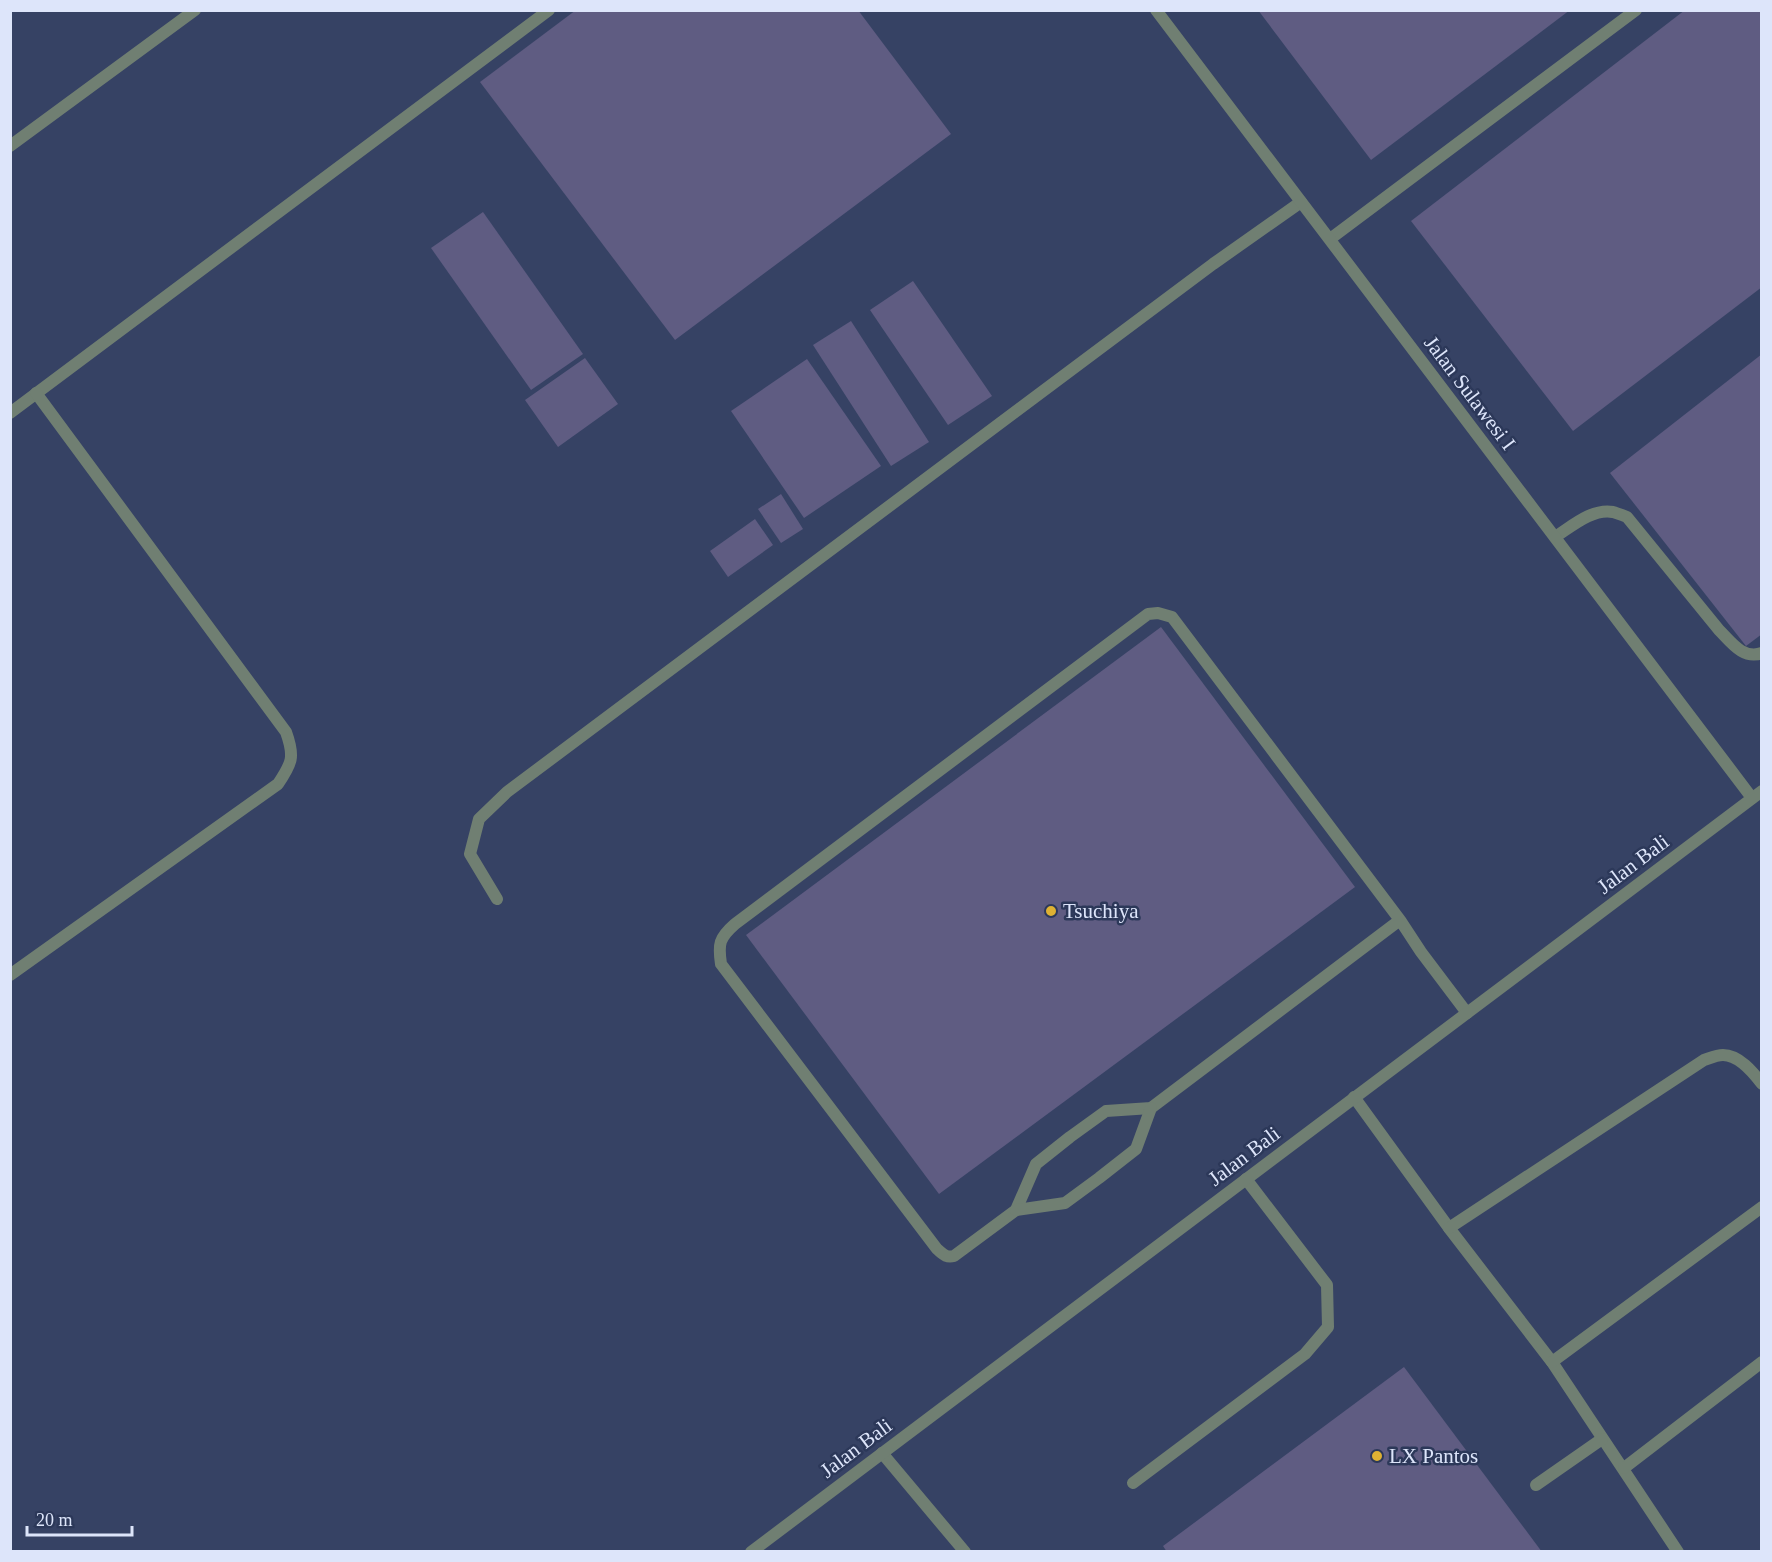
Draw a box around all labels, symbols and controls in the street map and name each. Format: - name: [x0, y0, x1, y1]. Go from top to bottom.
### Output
- street label: Jalan Sulawesi I: [1419, 331, 1521, 455]
- street label: Jalan Bali: [1592, 829, 1674, 899]
- place label: Tsuchiya: [1063, 899, 1139, 923]
- marker: Tsuchiya: [1044, 904, 1058, 918]
- street label: Jalan Bali: [1203, 1121, 1285, 1191]
- street label: Jalan Bali: [815, 1413, 897, 1483]
- place label: LX Pantos: [1389, 1444, 1478, 1468]
- marker: LX Pantos: [1370, 1449, 1384, 1463]
- scale bar: [27, 1499, 132, 1537]
- text: 20 m: [36, 1510, 73, 1530]

